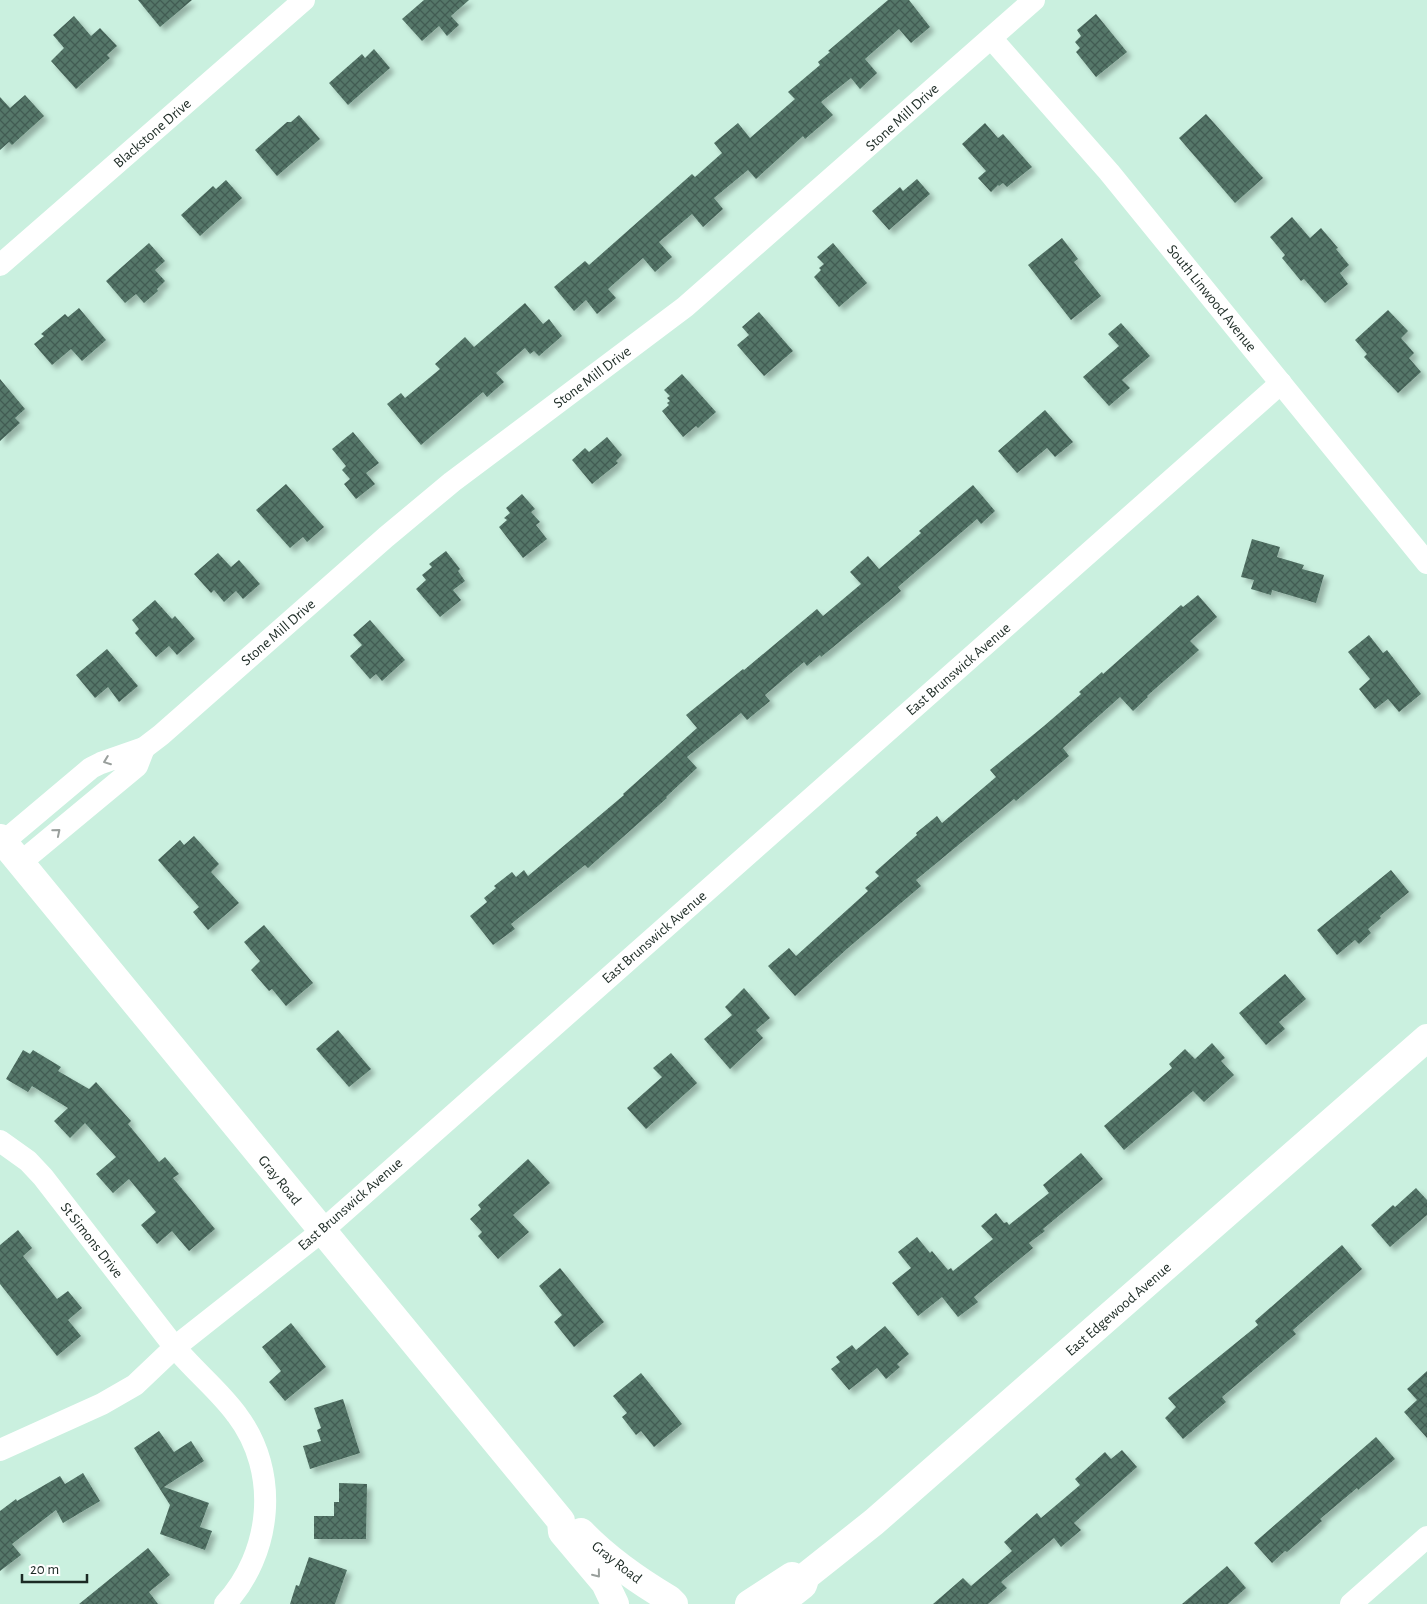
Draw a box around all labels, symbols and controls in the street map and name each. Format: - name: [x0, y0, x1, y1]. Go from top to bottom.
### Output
- street label: Stone Mill Drive: [863, 81, 942, 154]
- street label: Blackstone Drive: [111, 96, 194, 171]
- street label: South Linwood Avenue: [1164, 242, 1259, 355]
- street label: Stone Mill Drive: [551, 344, 634, 411]
- street label: Stone Mill Drive: [238, 596, 318, 668]
- street label: East Brunswick Avenue: [903, 620, 1013, 719]
- one-way arrow: [103, 755, 112, 765]
- one-way arrow: [52, 828, 61, 837]
- street label: East Brunswick Avenue: [599, 888, 709, 987]
- street label: Gray Road: [255, 1153, 304, 1208]
- street label: East Brunswick Avenue: [295, 1155, 405, 1254]
- street label: St Simons Drive: [58, 1200, 126, 1281]
- street label: East Edgewood Avenue: [1063, 1260, 1174, 1359]
- street label: Gray Road: [589, 1538, 645, 1587]
- scale bar: [22, 1552, 88, 1584]
- text: 20 m: [30, 1562, 59, 1577]
- one-way arrow: [592, 1568, 600, 1577]

